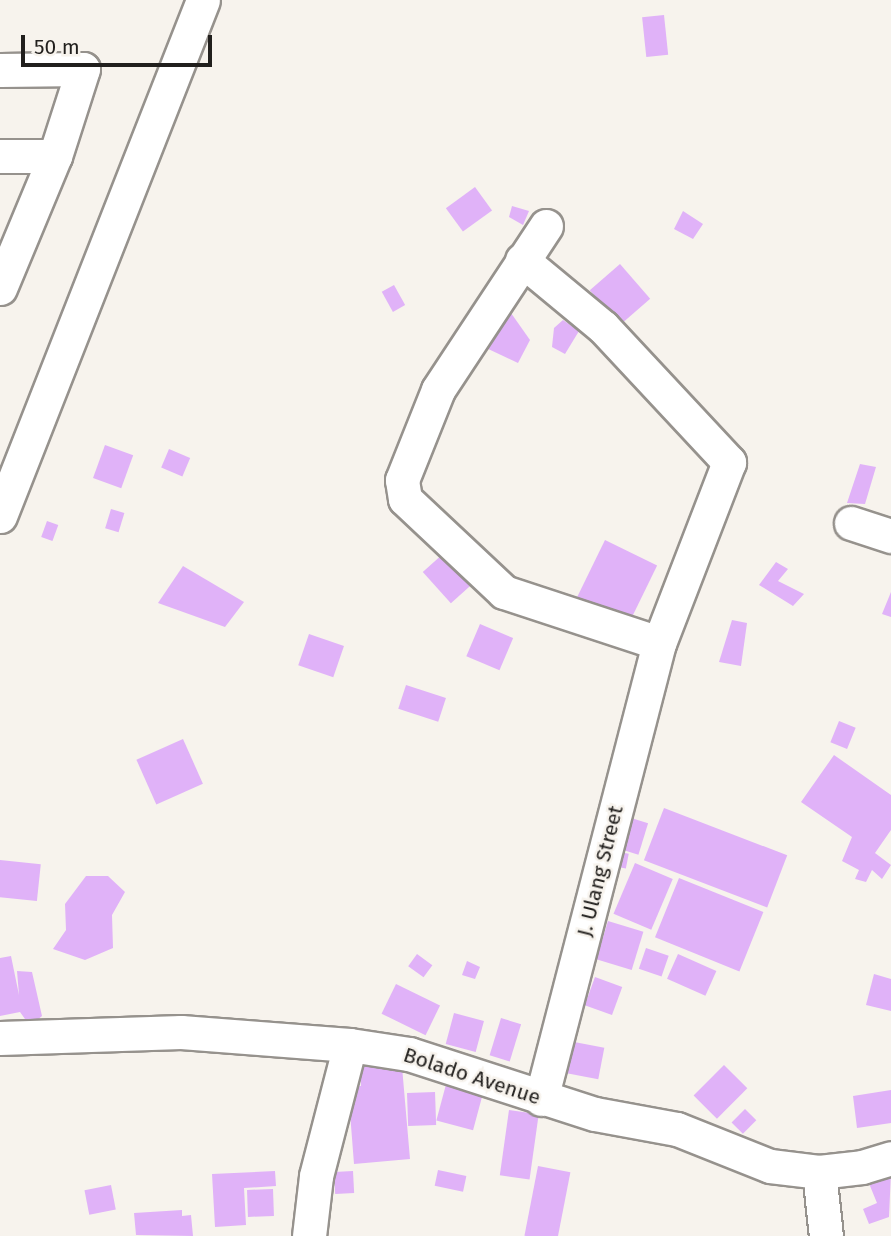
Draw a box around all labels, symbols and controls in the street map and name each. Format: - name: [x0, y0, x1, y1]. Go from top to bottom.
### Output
- scale bar: [24, 21, 215, 65]
- text: 50 m: [34, 34, 80, 60]
- street label: J. Ulang Street: [572, 803, 628, 939]
- street label: Bolado Avenue: [400, 1042, 544, 1110]

